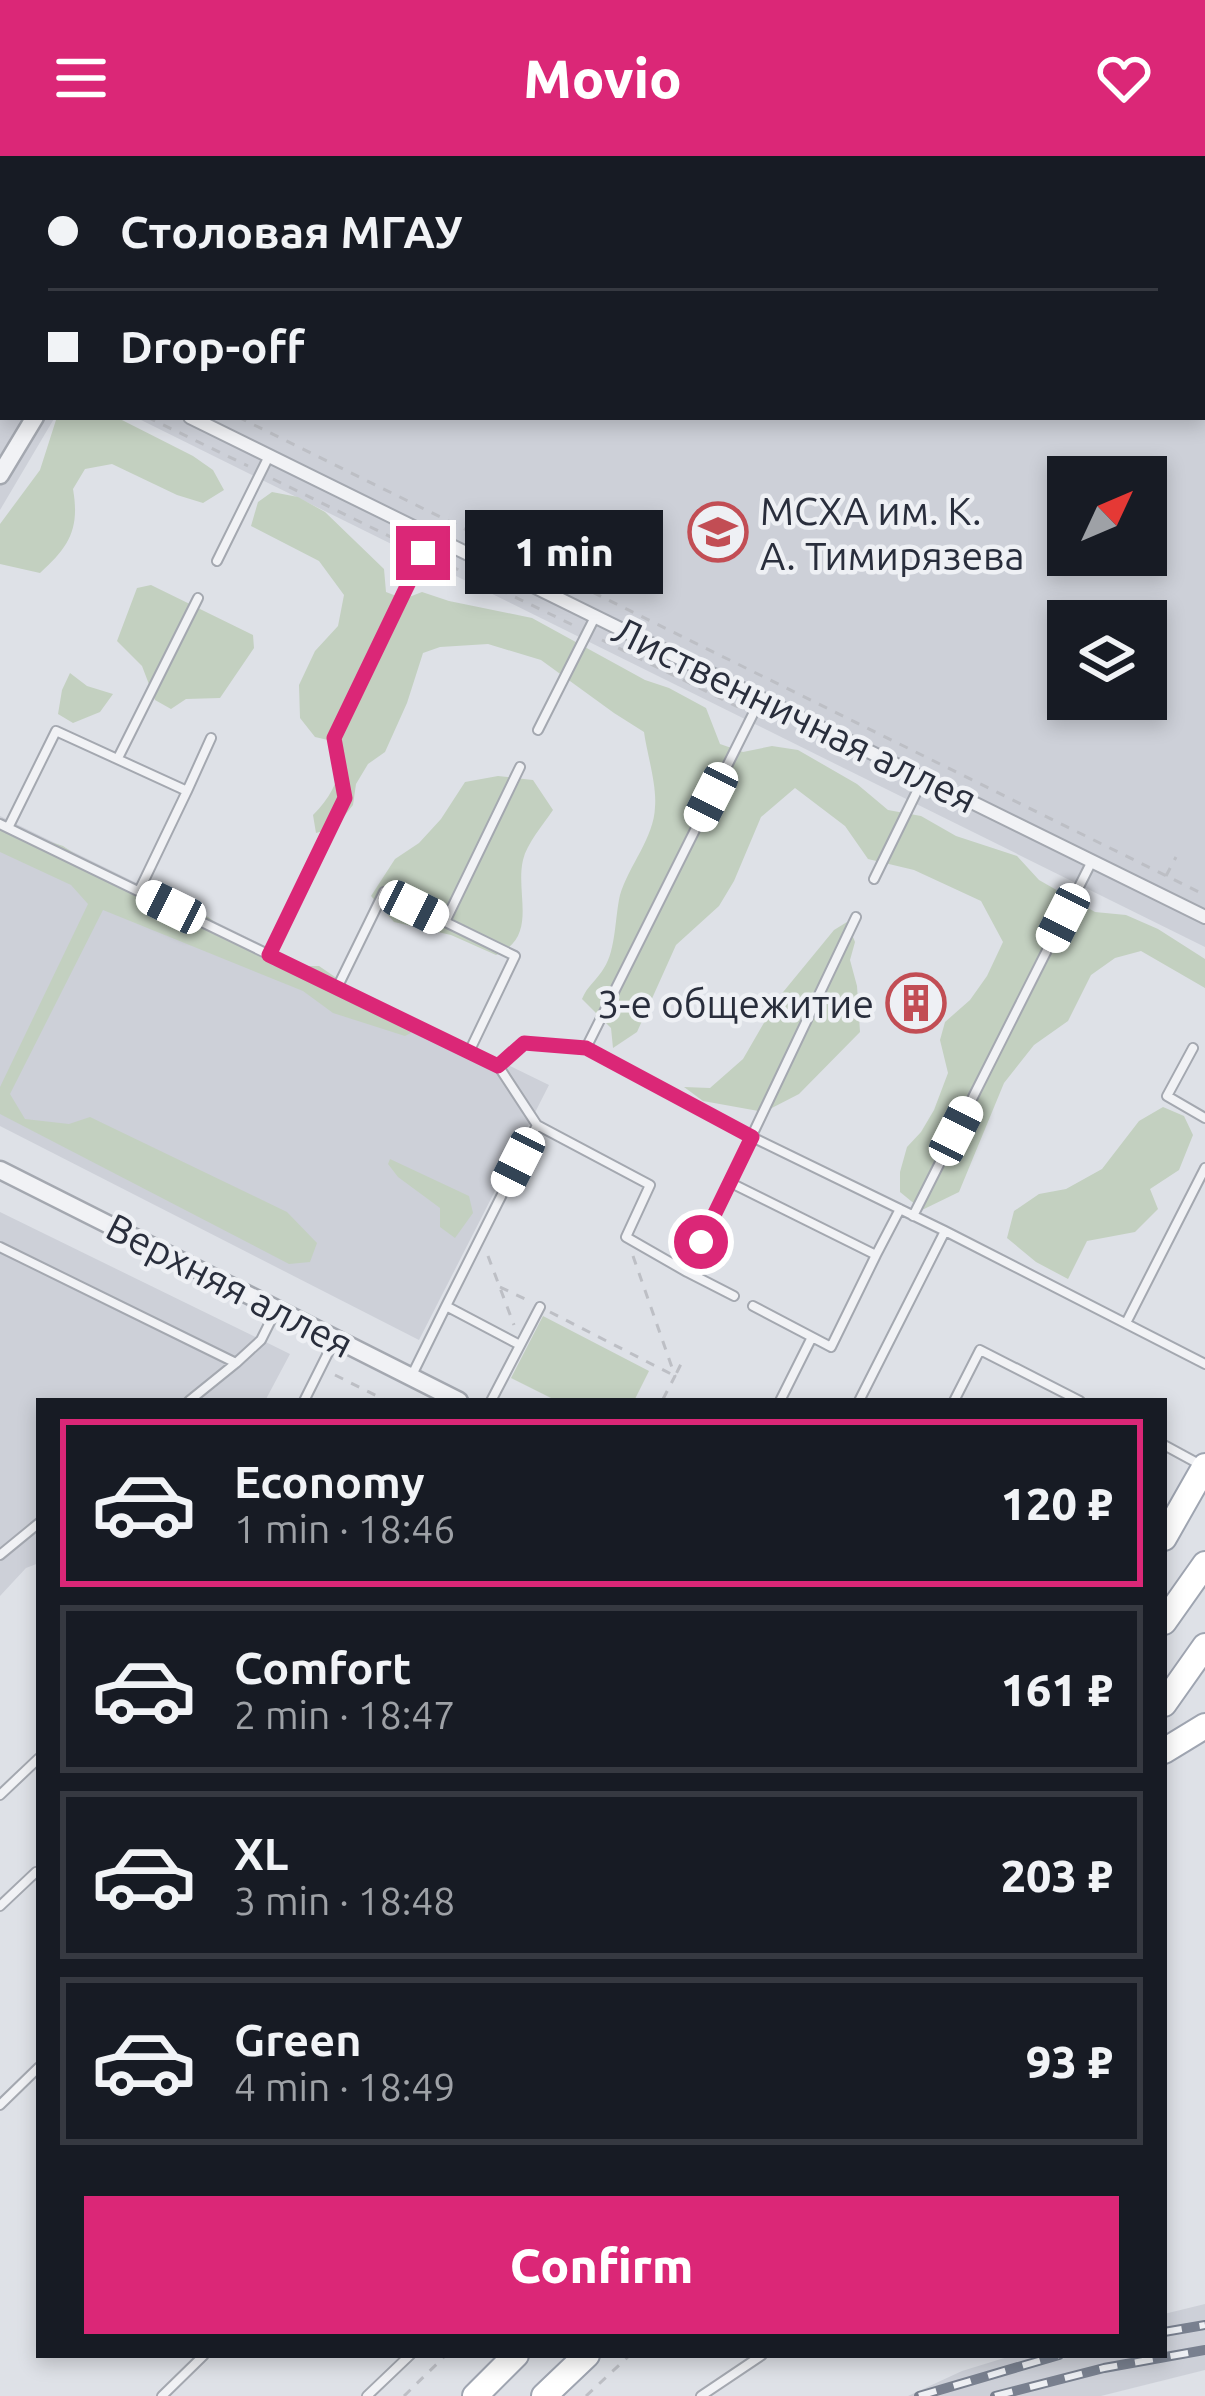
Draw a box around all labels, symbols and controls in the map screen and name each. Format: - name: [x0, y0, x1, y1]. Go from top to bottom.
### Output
- icon: menu: [48, 45, 114, 111]
- icon: heart: [1091, 45, 1157, 111]
- text: Movio: [523, 48, 682, 108]
- text: Столовая МГАУ: [120, 206, 463, 257]
- text: Drop-off: [120, 321, 305, 372]
- north arrow: [1047, 456, 1167, 576]
- map controls: [1047, 456, 1167, 720]
- place label: МСХА им. К. А. Тимирязева: [760, 489, 1025, 577]
- school or university icon: МСХА им. К. А. Тимирязева: [687, 501, 749, 563]
- callout: 1 min: [465, 511, 663, 595]
- route end: [396, 526, 450, 580]
- text: 1 min: [514, 530, 614, 573]
- button: layers: [1047, 600, 1167, 720]
- street label: Лиственничная аллея: [606, 607, 984, 821]
- car: [679, 757, 743, 837]
- car: [131, 875, 211, 939]
- car: [374, 875, 454, 939]
- car: [1031, 878, 1095, 958]
- building icon: 3-е общежитие: [885, 972, 947, 1034]
- place label: 3-е общежитие: [597, 982, 874, 1025]
- car: [924, 1091, 988, 1171]
- car: [486, 1122, 550, 1202]
- street label: Верхняя аллея: [100, 1204, 360, 1366]
- route start: [674, 1215, 728, 1269]
- icon: car: [90, 1449, 198, 1557]
- text: Economy: [234, 1456, 425, 1507]
- text: 120 ₽: [1001, 1478, 1113, 1529]
- text: 1 min · 18:46: [234, 1507, 455, 1550]
- icon: car: [90, 1635, 198, 1743]
- text: Comfort: [234, 1642, 411, 1693]
- text: 161 ₽: [1001, 1664, 1113, 1715]
- text: 2 min · 18:47: [234, 1693, 455, 1736]
- icon: car: [90, 1821, 198, 1929]
- text: XL: [234, 1828, 288, 1879]
- text: 203 ₽: [1001, 1850, 1113, 1901]
- text: 3 min · 18:48: [234, 1879, 455, 1922]
- icon: car: [90, 2007, 198, 2115]
- text: Green: [234, 2014, 361, 2065]
- text: 93 ₽: [1026, 2036, 1113, 2087]
- text: 4 min · 18:49: [234, 2065, 455, 2108]
- button: Confirm: [84, 2196, 1119, 2334]

